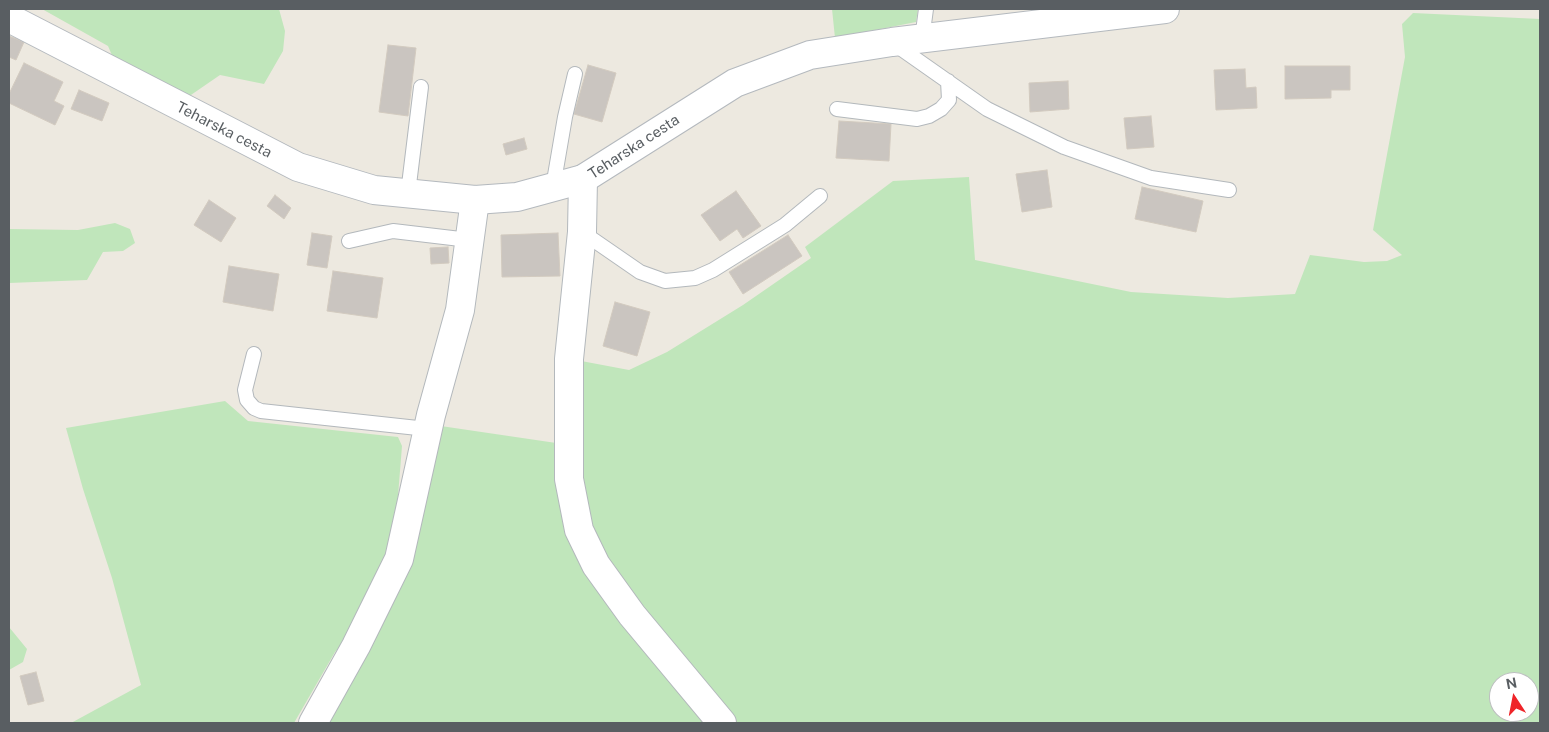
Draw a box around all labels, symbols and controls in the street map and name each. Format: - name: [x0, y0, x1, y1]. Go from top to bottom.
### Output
- street label: Teharska cesta: [173, 98, 275, 162]
- street label: Teharska cesta: [585, 111, 683, 183]
- north arrow: [1489, 672, 1539, 722]
- text: N: [1504, 674, 1518, 692]

